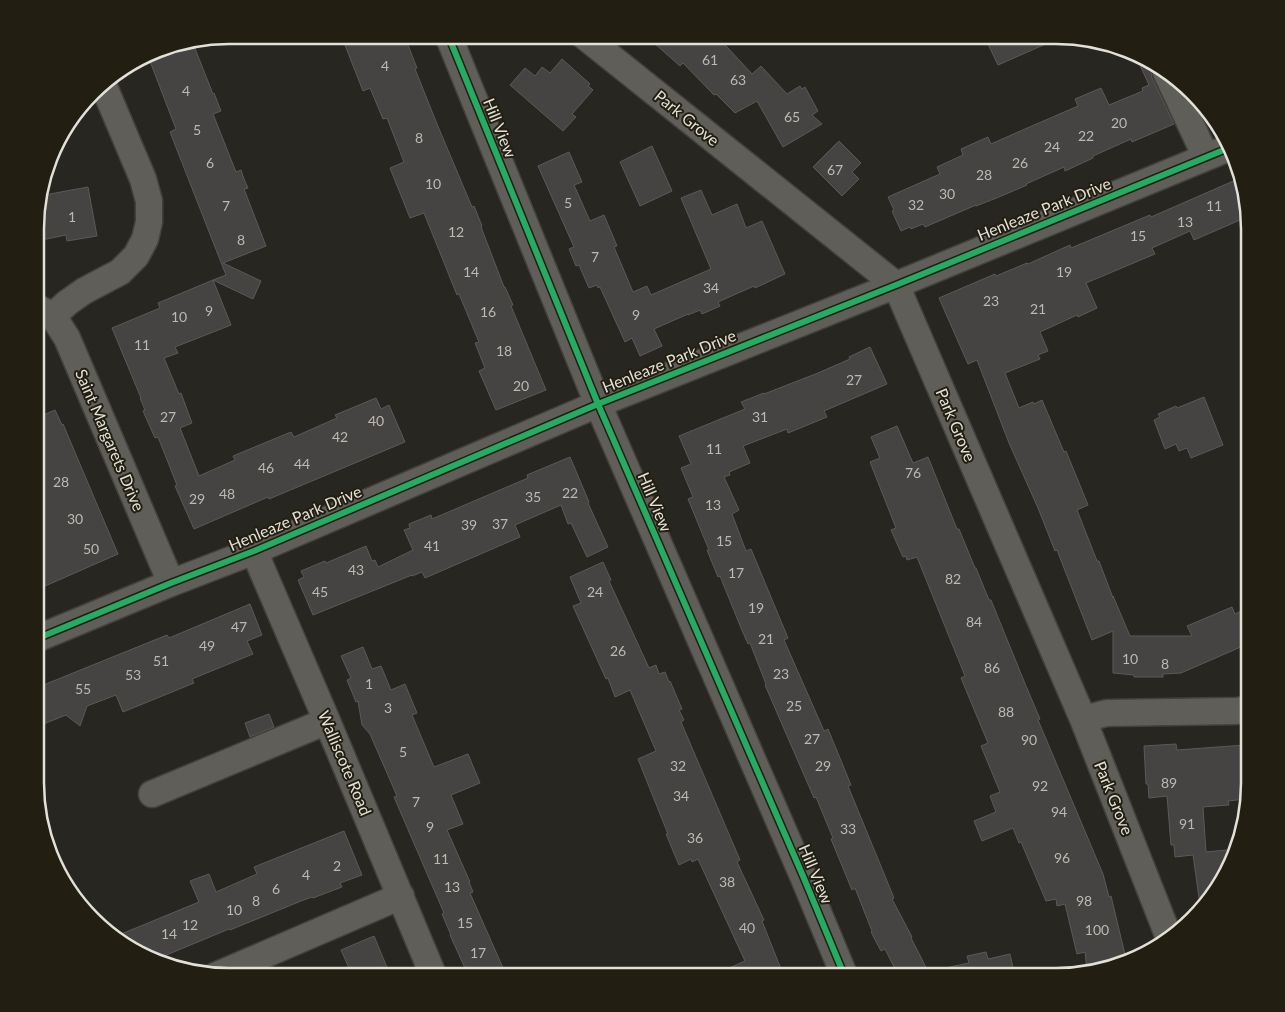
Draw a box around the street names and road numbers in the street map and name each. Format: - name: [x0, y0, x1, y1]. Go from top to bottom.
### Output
- street label: Park Grove: [651, 86, 724, 149]
- street label: Hill View: [480, 95, 521, 161]
- street label: Henleaze Park Drive: [974, 173, 1113, 244]
- street label: Henleaze Park Drive: [599, 325, 738, 396]
- street label: Saint Margarets Drive: [72, 366, 149, 514]
- street label: Park Grove: [933, 385, 980, 464]
- street label: Hill View: [634, 469, 677, 535]
- street label: Henleaze Park Drive: [225, 481, 364, 554]
- street label: Walliscote Road: [315, 708, 376, 818]
- street label: Park Grove: [1091, 758, 1138, 837]
- street label: Hill View: [795, 841, 838, 907]

